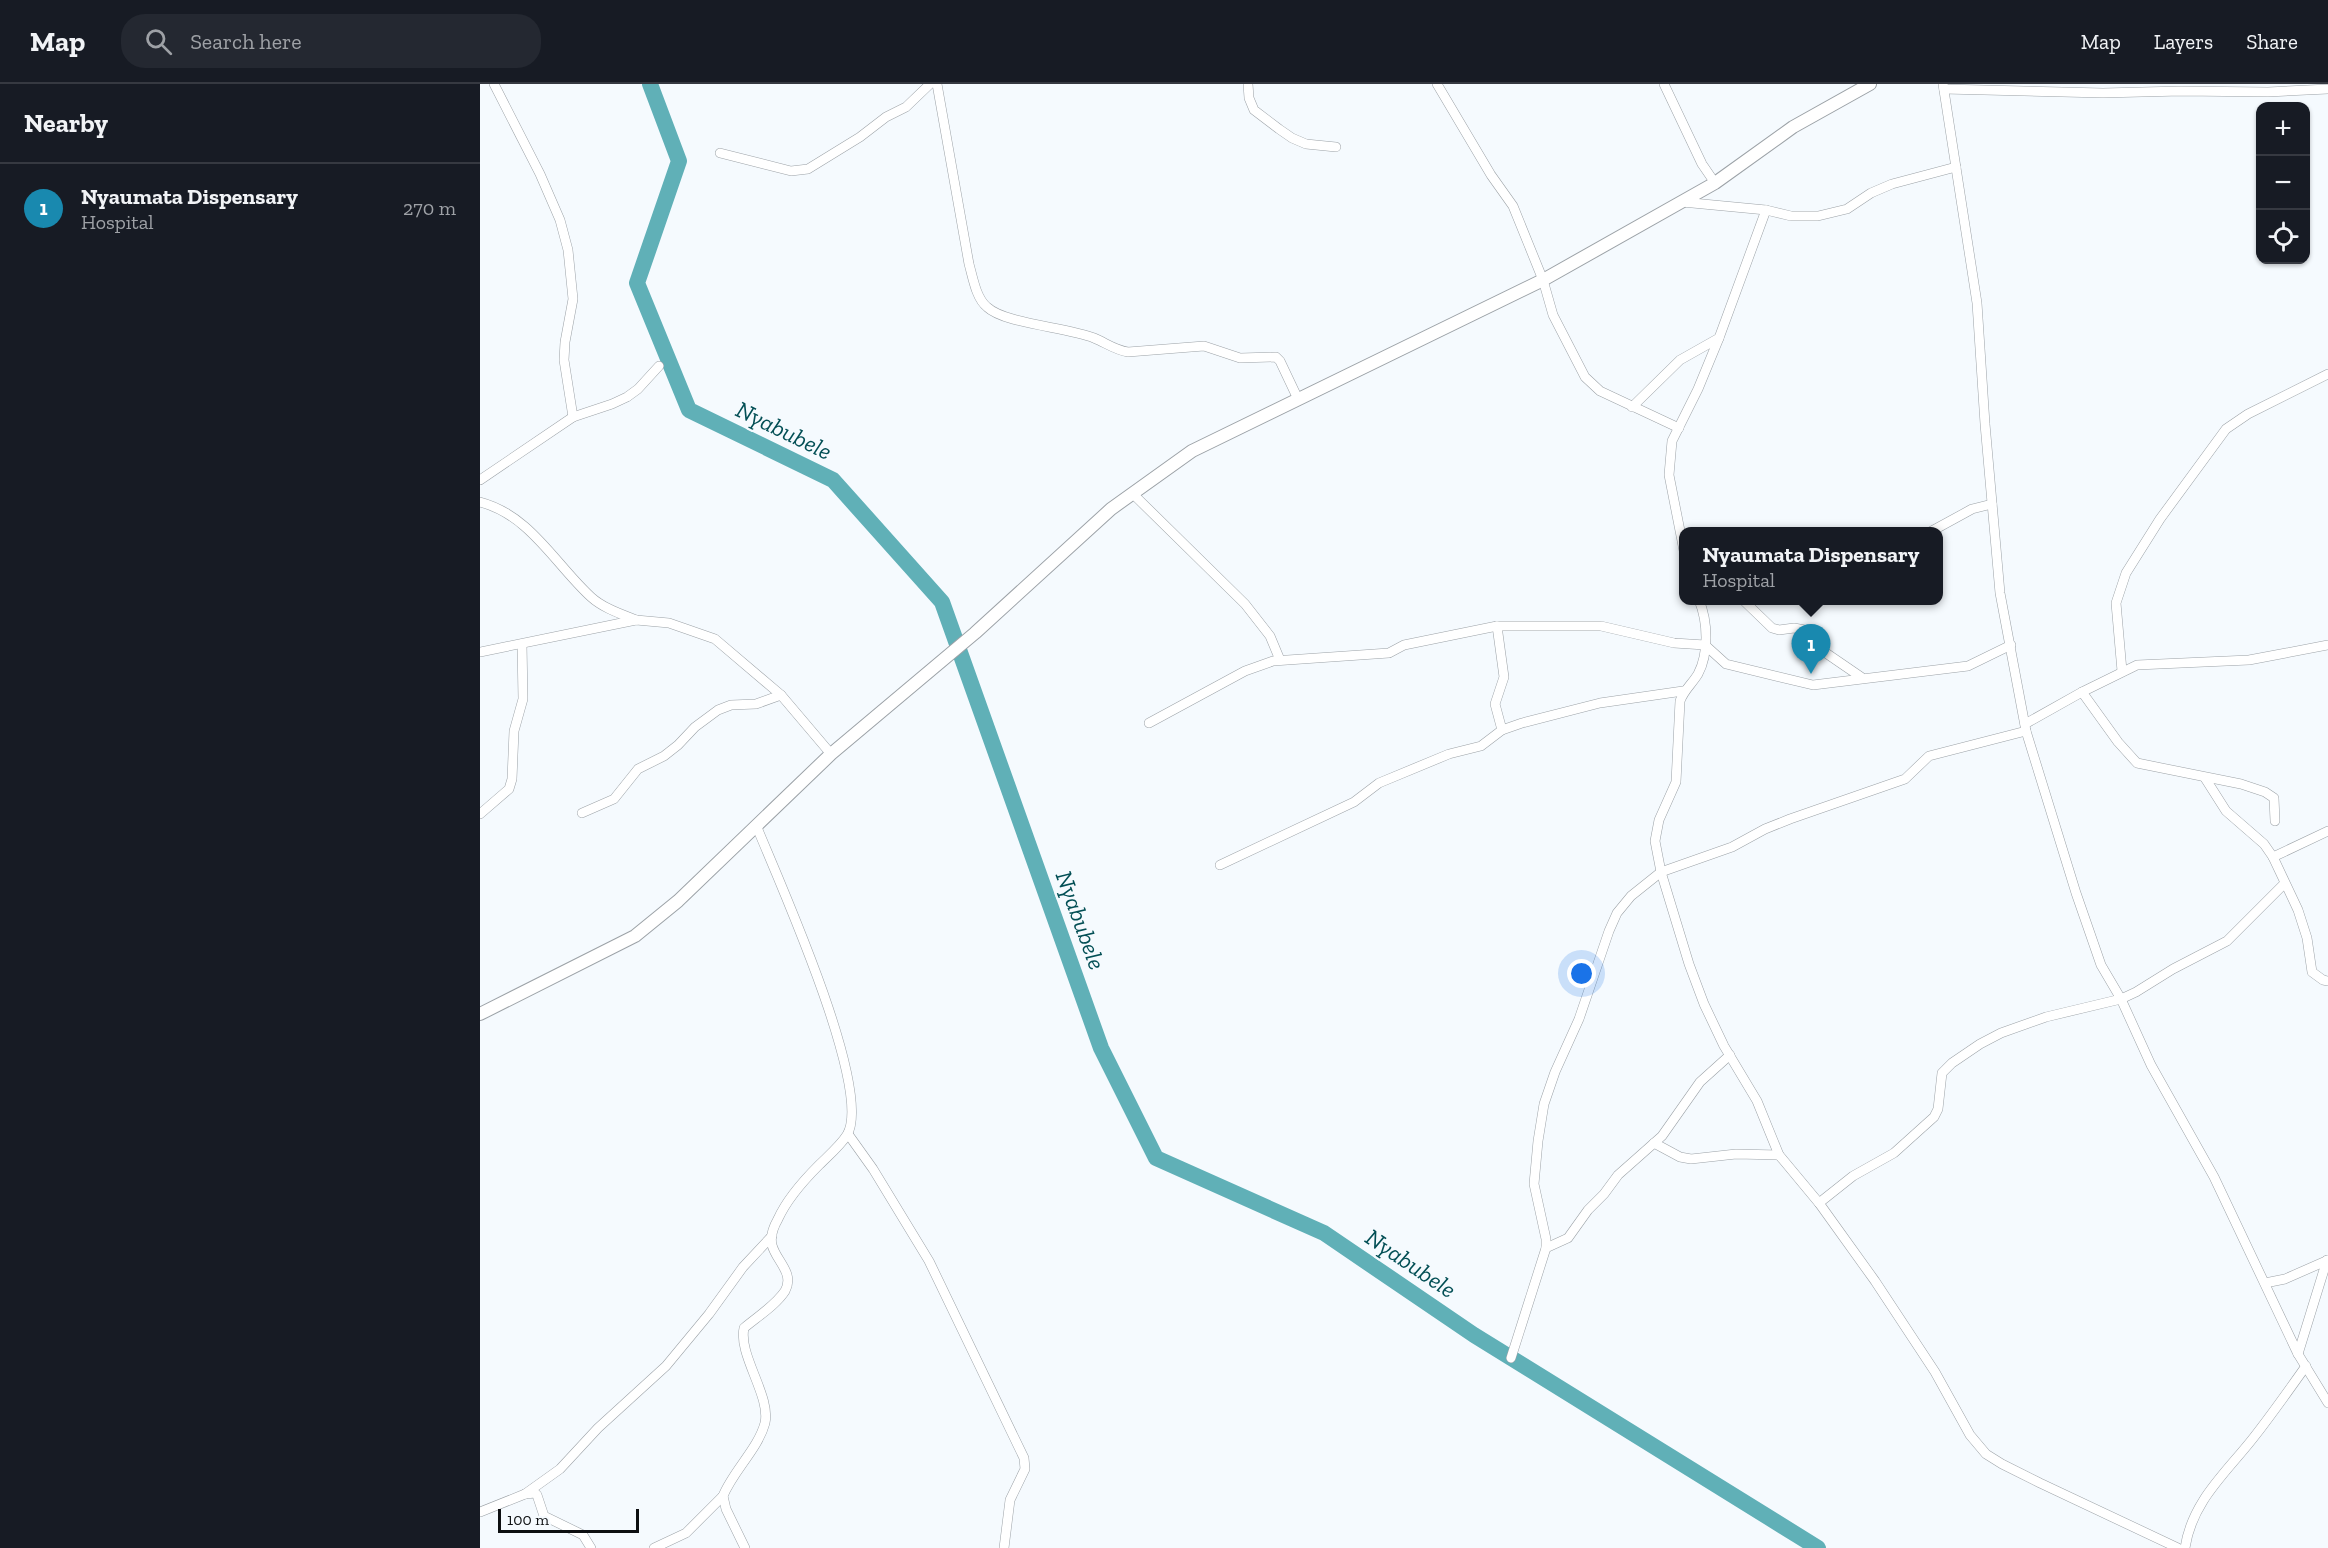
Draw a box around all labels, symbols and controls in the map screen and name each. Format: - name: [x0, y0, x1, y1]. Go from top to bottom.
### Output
- search box: [121, 14, 541, 68]
- text: Map: [30, 25, 85, 58]
- icon: search: [142, 25, 175, 58]
- text: Search here: [190, 28, 302, 55]
- text: Map: [2081, 29, 2121, 54]
- text: Layers: [2154, 29, 2213, 54]
- text: Share: [2246, 29, 2298, 54]
- map controls: [2256, 102, 2310, 264]
- button: +: [2256, 102, 2310, 156]
- text: Nearby: [24, 107, 108, 139]
- button: −: [2256, 156, 2310, 210]
- text: Nyaumata Dispensary: [81, 183, 298, 210]
- text: 1: [39, 196, 48, 220]
- text: 270 m: [403, 196, 456, 220]
- text: Hospital: [81, 210, 154, 234]
- button: locate: [2256, 210, 2310, 264]
- water label: Nyabubele: [731, 394, 837, 466]
- popup: [1679, 527, 1943, 605]
- text: Nyaumata Dispensary: [1703, 541, 1919, 568]
- text: Hospital: [1703, 568, 1775, 592]
- pin: 1: [1792, 624, 1830, 674]
- water label: Nyabubele: [1050, 867, 1112, 973]
- your location: [1567, 959, 1596, 988]
- water label: Nyabubele: [1360, 1222, 1462, 1304]
- scale bar: [498, 1506, 639, 1534]
- text: 100 m: [507, 1510, 549, 1529]

